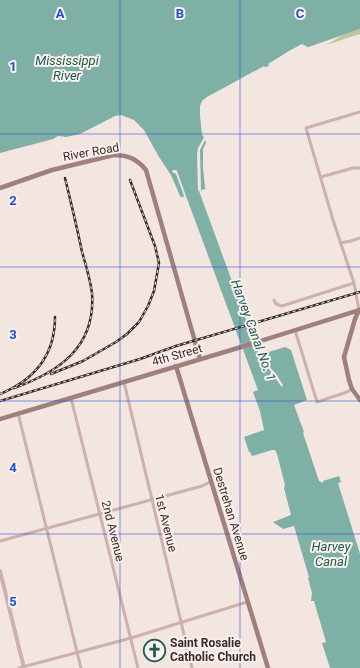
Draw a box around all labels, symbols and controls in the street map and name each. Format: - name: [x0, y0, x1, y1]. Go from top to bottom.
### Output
- text: A: [56, 6, 65, 21]
- text: B: [176, 6, 184, 21]
- text: C: [296, 6, 305, 21]
- water label: Mississippi River: [35, 53, 100, 83]
- text: 1: [9, 59, 17, 74]
- street label: River Road: [62, 140, 120, 164]
- text: 2: [9, 193, 17, 208]
- water label: Harvey Canal No. 1: [228, 277, 279, 383]
- text: 3: [9, 327, 17, 342]
- street label: 4th Street: [150, 341, 204, 369]
- text: 4: [9, 460, 17, 475]
- street label: Destrehan Avenue: [210, 466, 252, 562]
- street label: 1st Avenue: [152, 493, 180, 553]
- street label: 2nd Avenue: [99, 499, 127, 563]
- water label: Harvey Canal: [312, 539, 351, 569]
- text: 5: [9, 594, 17, 609]
- place label: Saint Rosalie Catholic Church: [170, 636, 256, 664]
- church icon: Saint Rosalie Catholic Church: [141, 637, 167, 663]

